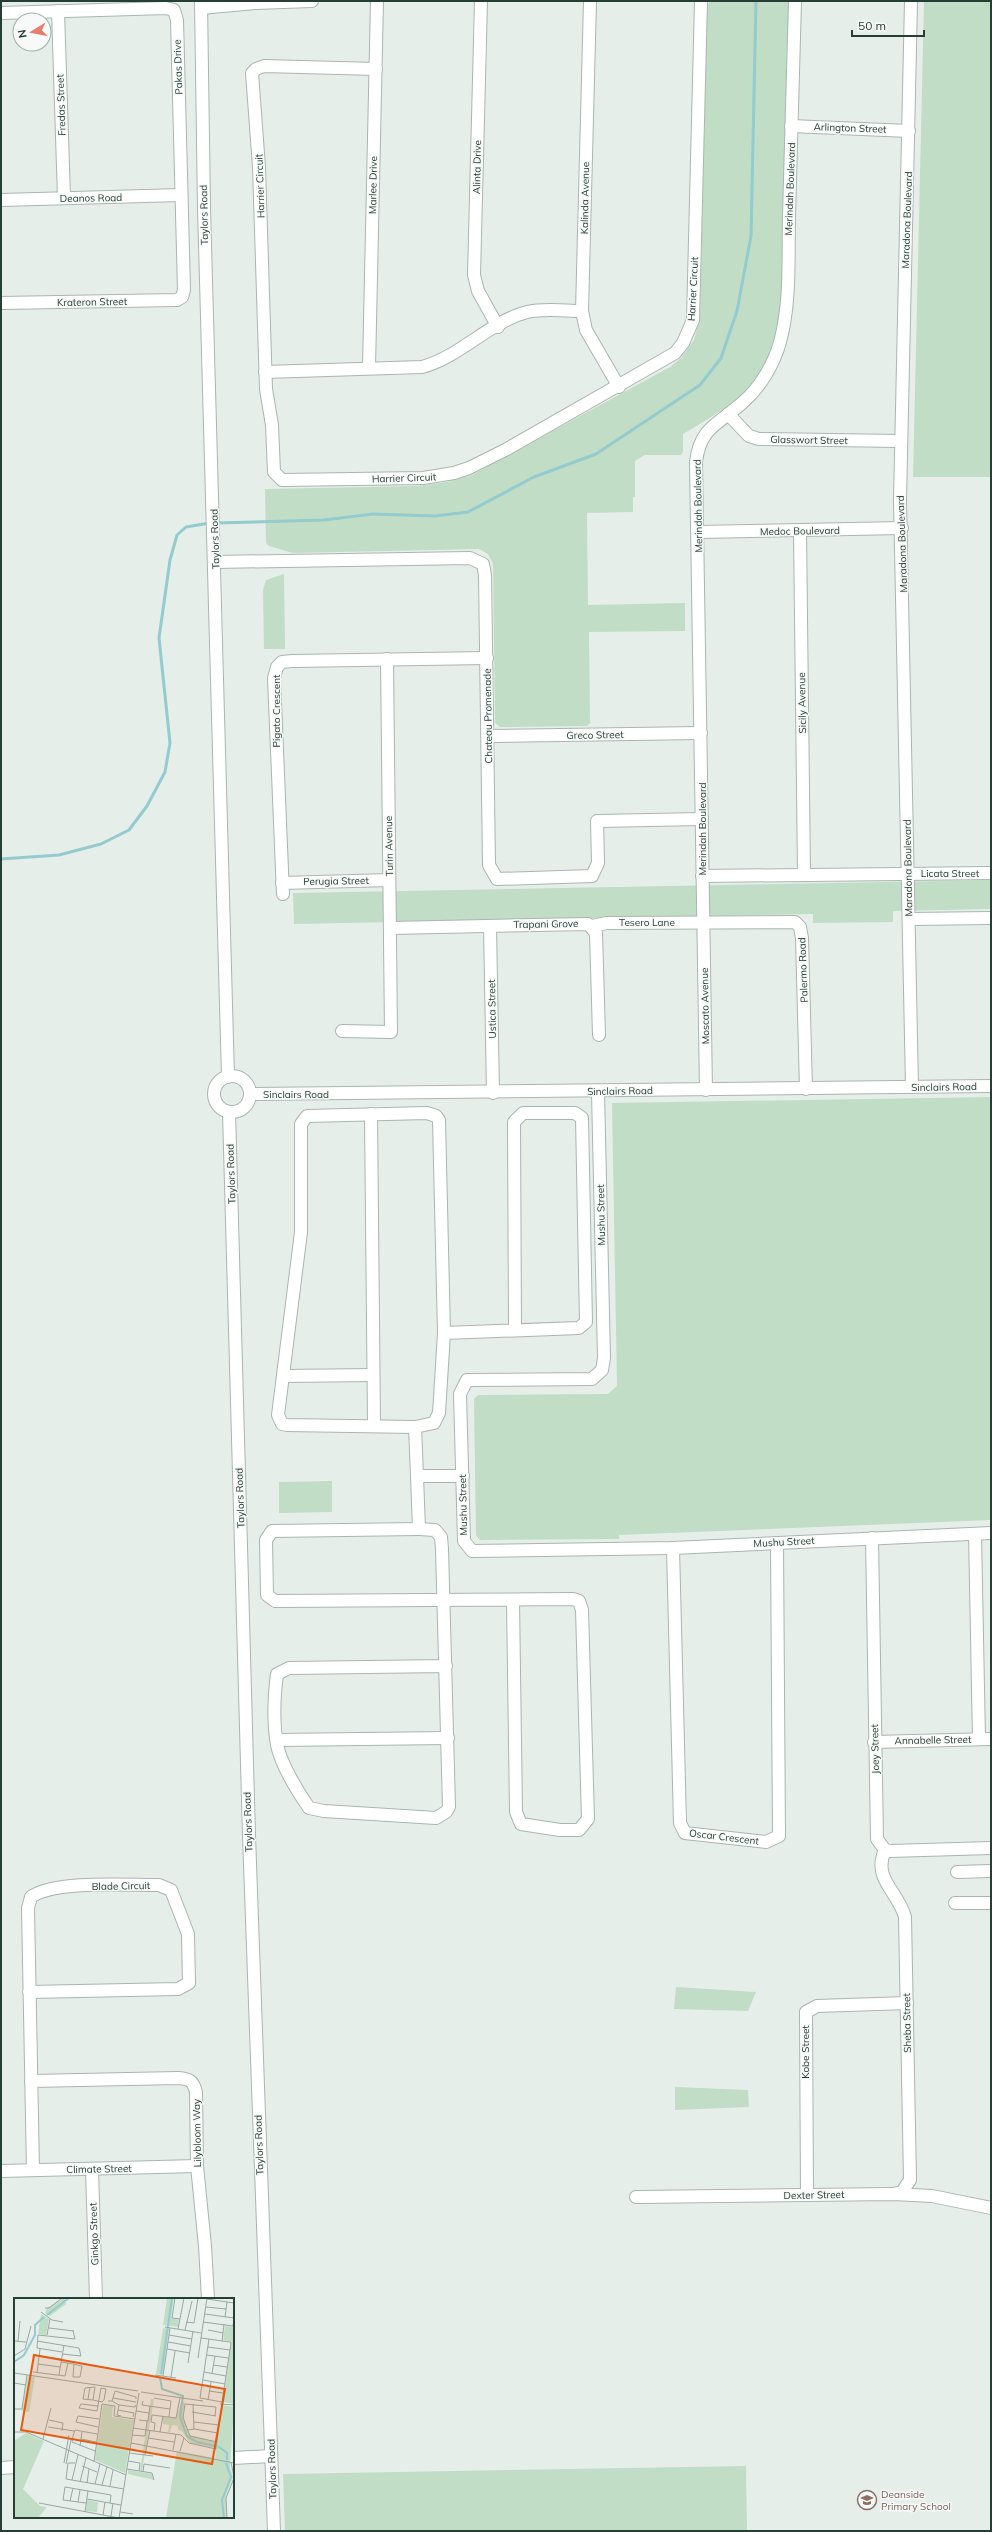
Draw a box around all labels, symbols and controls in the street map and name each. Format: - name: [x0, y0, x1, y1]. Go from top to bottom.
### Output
- north arrow: [12, 12, 52, 52]
- scale bar: [852, 12, 924, 38]
- text: 50 m: [858, 18, 886, 33]
- text: N: [15, 28, 30, 39]
- street label: Pakas Drive: [171, 39, 185, 95]
- street label: Fredas Street: [53, 73, 69, 136]
- street label: Arlington Street: [813, 120, 887, 136]
- street label: Alinta Drive: [470, 140, 484, 194]
- street label: Merindah Boulevard: [782, 142, 798, 236]
- street label: Harrier Circuit: [252, 153, 268, 218]
- street label: Marlee Drive: [366, 156, 380, 214]
- street label: Kalinda Avenue: [578, 162, 592, 234]
- street label: Maradona Boulevard: [899, 171, 915, 269]
- street label: Taylors Road: [197, 185, 211, 245]
- street label: Deanos Road: [60, 191, 122, 205]
- street label: Harrier Circuit: [685, 256, 701, 321]
- street label: Krateron Street: [57, 295, 128, 309]
- street label: Glasswort Street: [770, 433, 848, 447]
- street label: Merindah Boulevard: [691, 459, 705, 553]
- street label: Harrier Circuit: [372, 470, 437, 486]
- street label: Maradona Boulevard: [894, 495, 910, 593]
- street label: Taylors Road: [207, 509, 223, 569]
- street label: Medoc Boulevard: [760, 524, 840, 538]
- street label: Chateau Promenade: [481, 668, 495, 764]
- street label: Sicily Avenue: [795, 672, 809, 734]
- street label: Pigato Crescent: [270, 674, 283, 748]
- street label: Greco Street: [566, 728, 624, 742]
- street label: Merindah Boulevard: [696, 782, 709, 876]
- street label: Turin Avenue: [382, 816, 396, 876]
- street label: Maradona Boulevard: [901, 819, 915, 917]
- street label: Licata Street: [921, 867, 980, 880]
- street label: Perugia Street: [303, 874, 370, 888]
- street label: Tesero Lane: [619, 916, 675, 929]
- street label: Trapani Grove: [513, 917, 579, 931]
- street label: Palermo Road: [795, 937, 811, 1003]
- street label: Moscato Avenue: [698, 968, 712, 1044]
- street label: Ustica Street: [485, 979, 499, 1039]
- street label: Sinclairs Road: [911, 1080, 977, 1094]
- street label: Sinclairs Road: [587, 1084, 653, 1098]
- street label: Sinclairs Road: [263, 1088, 329, 1101]
- street label: Taylors Road: [223, 1144, 239, 1204]
- street label: Mushu Street: [594, 1184, 608, 1246]
- street label: Taylors Road: [232, 1468, 248, 1528]
- street label: Mushu Street: [456, 1474, 470, 1536]
- street label: Mushu Street: [753, 1534, 815, 1550]
- street label: Joey Street: [868, 1723, 882, 1774]
- street label: Annabelle Street: [894, 1733, 972, 1747]
- street label: Taylors Road: [240, 1792, 256, 1852]
- street label: Oscar Crescent: [688, 1826, 760, 1848]
- street label: Blade Circuit: [92, 1879, 151, 1893]
- street label: Sheba Street: [900, 1992, 914, 2053]
- street label: Kobe Street: [799, 2025, 812, 2079]
- street label: Lilybloom Way: [190, 2098, 204, 2167]
- street label: Taylors Road: [251, 2115, 267, 2175]
- street label: Climate Street: [66, 2162, 132, 2176]
- street label: Dexter Street: [783, 2188, 845, 2202]
- street label: Ginkgo Street: [86, 2202, 102, 2265]
- inset map: [14, 2298, 234, 2518]
- street label: Taylors Road: [264, 2439, 280, 2499]
- place label: Deanside Primary School: [881, 2488, 951, 2513]
- school or university icon: Deanside Primary School: [856, 2489, 878, 2511]

